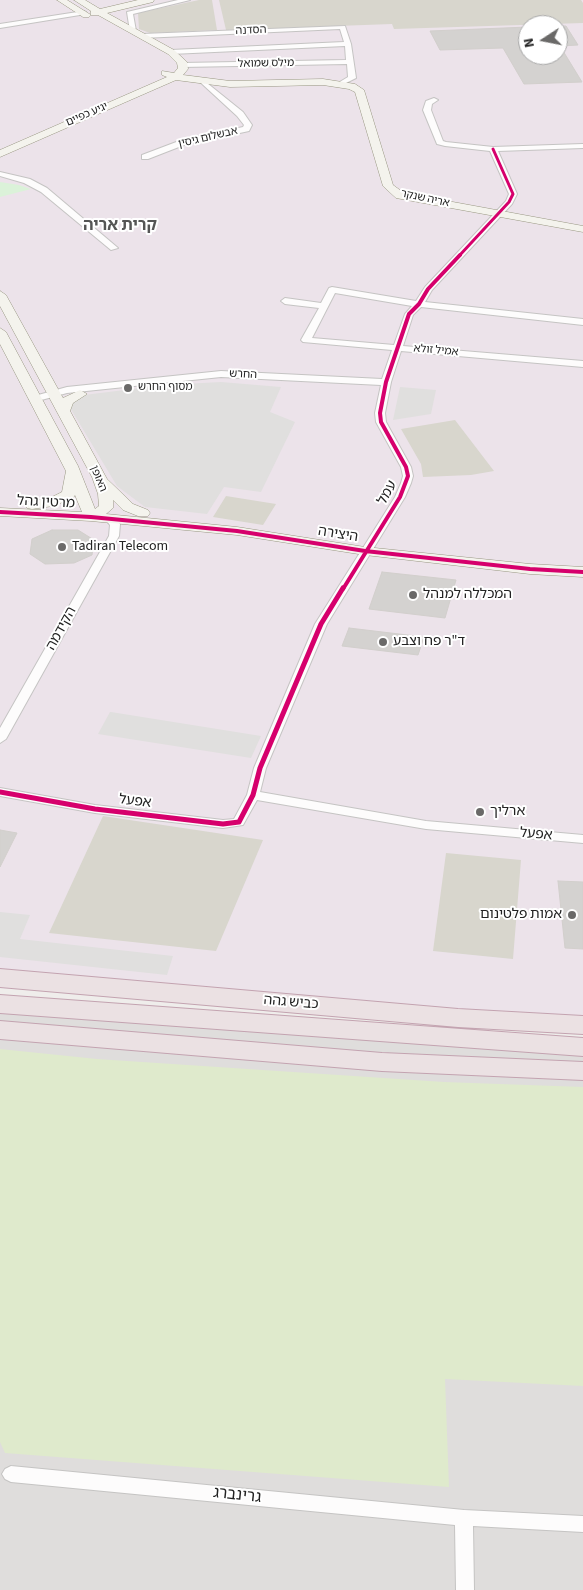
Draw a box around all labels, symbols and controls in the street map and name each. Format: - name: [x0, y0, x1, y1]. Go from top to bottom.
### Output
- north arrow: [518, 15, 568, 65]
- street label: הסדנה: [235, 24, 267, 38]
- text: N: [519, 36, 540, 49]
- street label: מילס שמואל: [238, 57, 294, 71]
- street label: יגיע כפיים: [64, 100, 110, 130]
- street label: אבשלום גיסין: [177, 125, 239, 151]
- street label: אריה שנקר: [399, 187, 451, 211]
- district label: קרית אריה: [83, 216, 157, 236]
- street label: אמיל זולא: [413, 342, 459, 360]
- street label: החרש: [229, 368, 257, 382]
- place label: מסוף החרש: [138, 381, 192, 395]
- marker: מסוף החרש: [122, 382, 134, 394]
- street label: האופן: [87, 464, 109, 494]
- street label: עמל: [375, 478, 401, 508]
- street label: מרטין גהל: [17, 493, 75, 513]
- street label: היצירה: [317, 524, 359, 546]
- place label: Tadiran Telecom: [72, 539, 168, 555]
- marker: Tadiran Telecom: [56, 541, 68, 553]
- place label: המכללה למנהל: [423, 587, 512, 603]
- marker: המכללה למנהל: [407, 589, 419, 601]
- street label: הקידמה: [43, 604, 81, 654]
- place label: ד"ר פח וצבע: [393, 634, 465, 650]
- marker: ד"ר פח וצבע: [377, 636, 389, 648]
- street label: אפעל: [118, 792, 152, 812]
- place label: ארליך: [490, 804, 525, 820]
- marker: ארליך: [474, 806, 486, 818]
- street label: אפעל: [519, 825, 553, 845]
- place label: אמות פלטינום: [480, 907, 562, 923]
- marker: אמות פלטינום: [566, 909, 578, 921]
- street label: כביש גהה: [263, 992, 319, 1014]
- street label: גרינברג: [212, 1484, 262, 1508]

